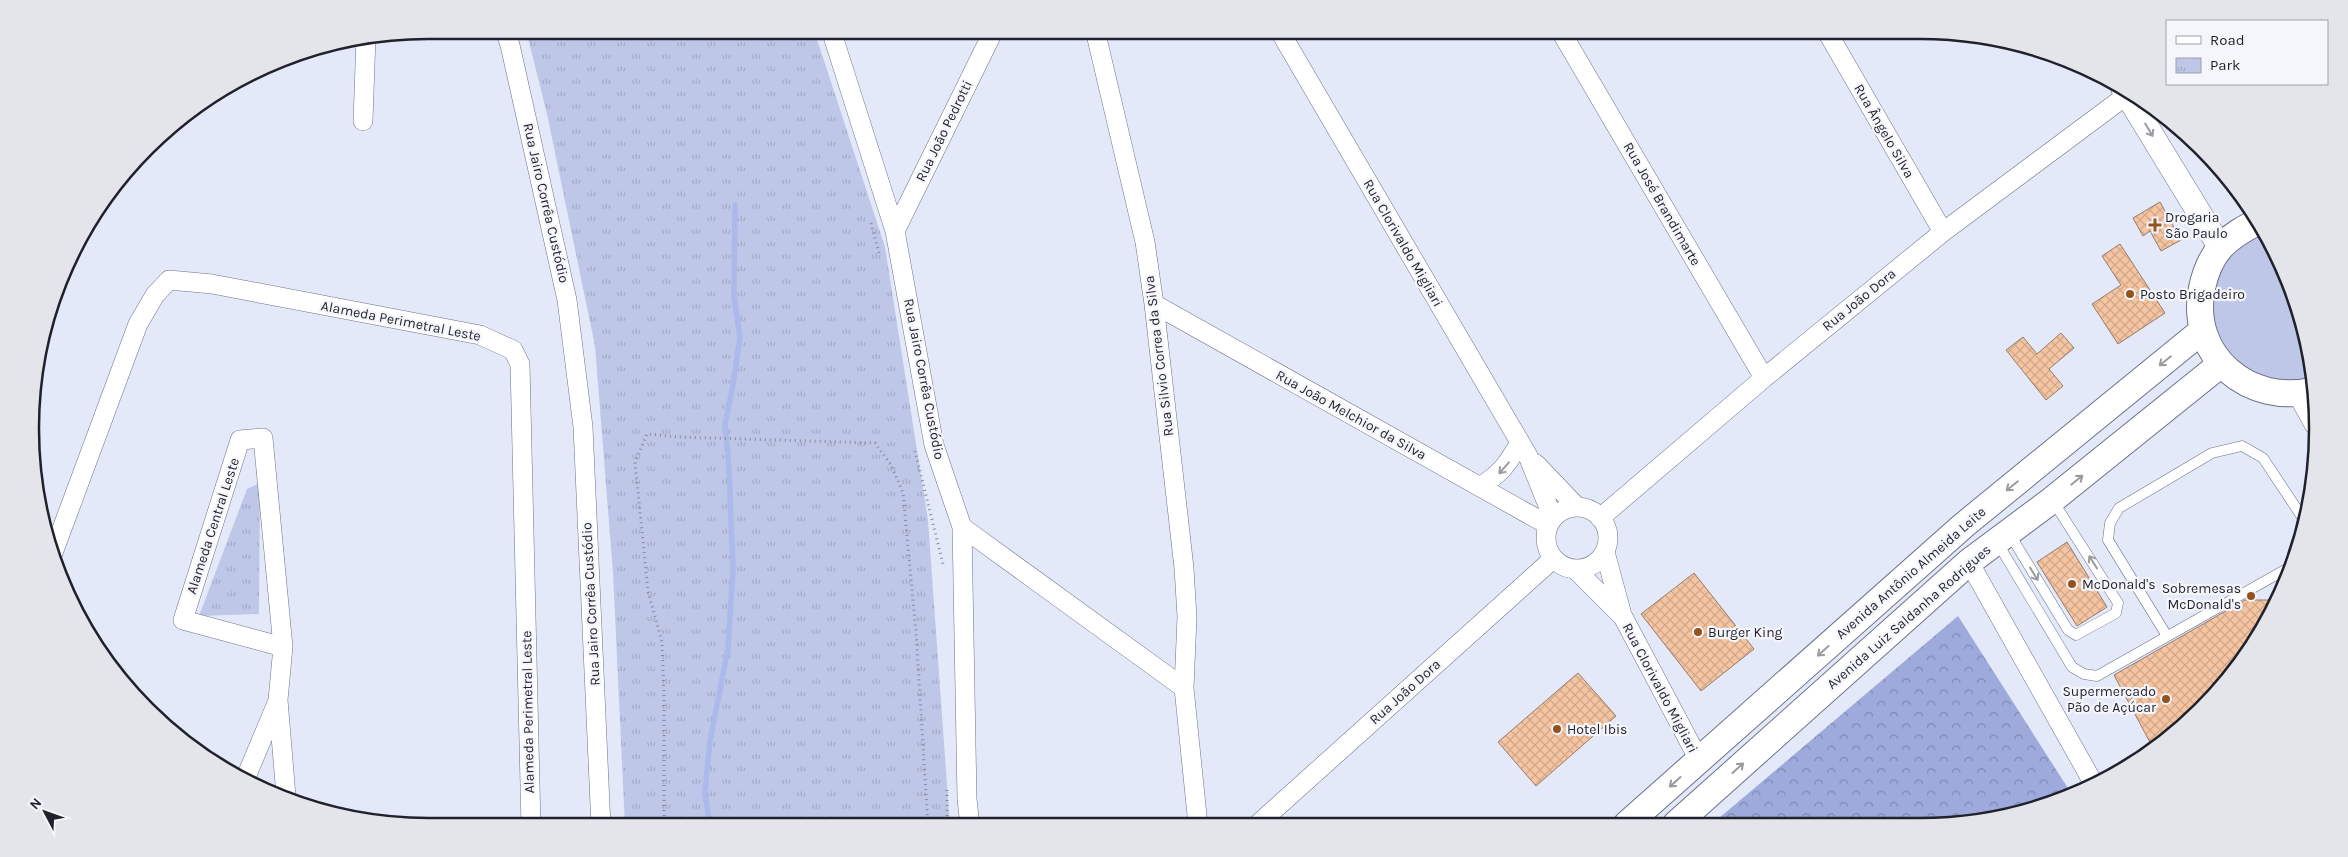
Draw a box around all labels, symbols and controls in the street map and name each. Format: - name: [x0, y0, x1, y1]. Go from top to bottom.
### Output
- legend: [2166, 20, 2328, 85]
- text: Road: [2210, 31, 2245, 49]
- text: Park: [2210, 56, 2240, 74]
- street label: Rua João Pedrotti: [912, 78, 976, 184]
- street label: Rua Ângelo Silva: [1850, 81, 1918, 181]
- street label: Rua Jairo Corrêa Custódio: [519, 121, 573, 285]
- one-way arrow: [2144, 122, 2154, 136]
- street label: Rua José Brandimarte: [1620, 139, 1704, 269]
- street label: Rua Clorivaldo Migliari: [1360, 176, 1446, 310]
- place label: Drogaria São Paulo: [2165, 209, 2228, 242]
- marker: Drogaria São Paulo: [2149, 219, 2161, 231]
- street label: Rua João Dora: [1819, 265, 1899, 335]
- street label: Rua Silvio Correa da Silva: [1141, 275, 1177, 437]
- place label: Posto Brigadeiro: [2140, 286, 2245, 303]
- marker: Posto Brigadeiro: [2124, 288, 2136, 300]
- street label: Alameda Perimetral Leste: [320, 297, 482, 345]
- street label: Rua Jairo Corrêa Custódio: [900, 297, 948, 461]
- one-way arrow: [2159, 355, 2172, 366]
- street label: Rua João Melchior da Silva: [1273, 366, 1429, 464]
- street label: Alameda Central Leste: [183, 456, 243, 596]
- one-way arrow: [1498, 462, 1510, 475]
- one-way arrow: [2070, 474, 2083, 485]
- one-way arrow: [2006, 480, 2019, 491]
- street label: Avenida Antônio Almeida Leite: [1833, 503, 1989, 643]
- street label: Rua Jairo Corrêa Custódio: [578, 522, 604, 686]
- street label: Avenida Luiz Saldanha Rodrigues: [1824, 541, 1994, 693]
- one-way arrow: [2087, 555, 2097, 569]
- one-way arrow: [2029, 566, 2039, 580]
- place label: McDonald's: [2082, 576, 2156, 593]
- marker: McDonald's: [2066, 578, 2078, 590]
- place label: Sobremesas McDonald's: [2162, 580, 2241, 613]
- marker: Sobremesas McDonald's: [2245, 590, 2257, 602]
- street label: Rua Clorivaldo Migliari: [1619, 620, 1701, 756]
- place label: Burger King: [1708, 624, 1783, 641]
- marker: Burger King: [1692, 626, 1704, 638]
- street label: Alameda Perimetral Leste: [518, 631, 538, 793]
- one-way arrow: [1816, 645, 1829, 656]
- street label: Rua João Dora: [1366, 656, 1444, 728]
- place label: Supermercado Pão de Açúcar: [2062, 683, 2157, 716]
- marker: Supermercado Pão de Açúcar: [2160, 693, 2172, 705]
- place label: Hotel Ibis: [1567, 721, 1627, 738]
- marker: Hotel Ibis: [1551, 723, 1563, 735]
- one-way arrow: [1732, 762, 1745, 774]
- one-way arrow: [1668, 776, 1681, 787]
- north arrow: [20, 787, 70, 837]
- text: N: [26, 794, 45, 813]

